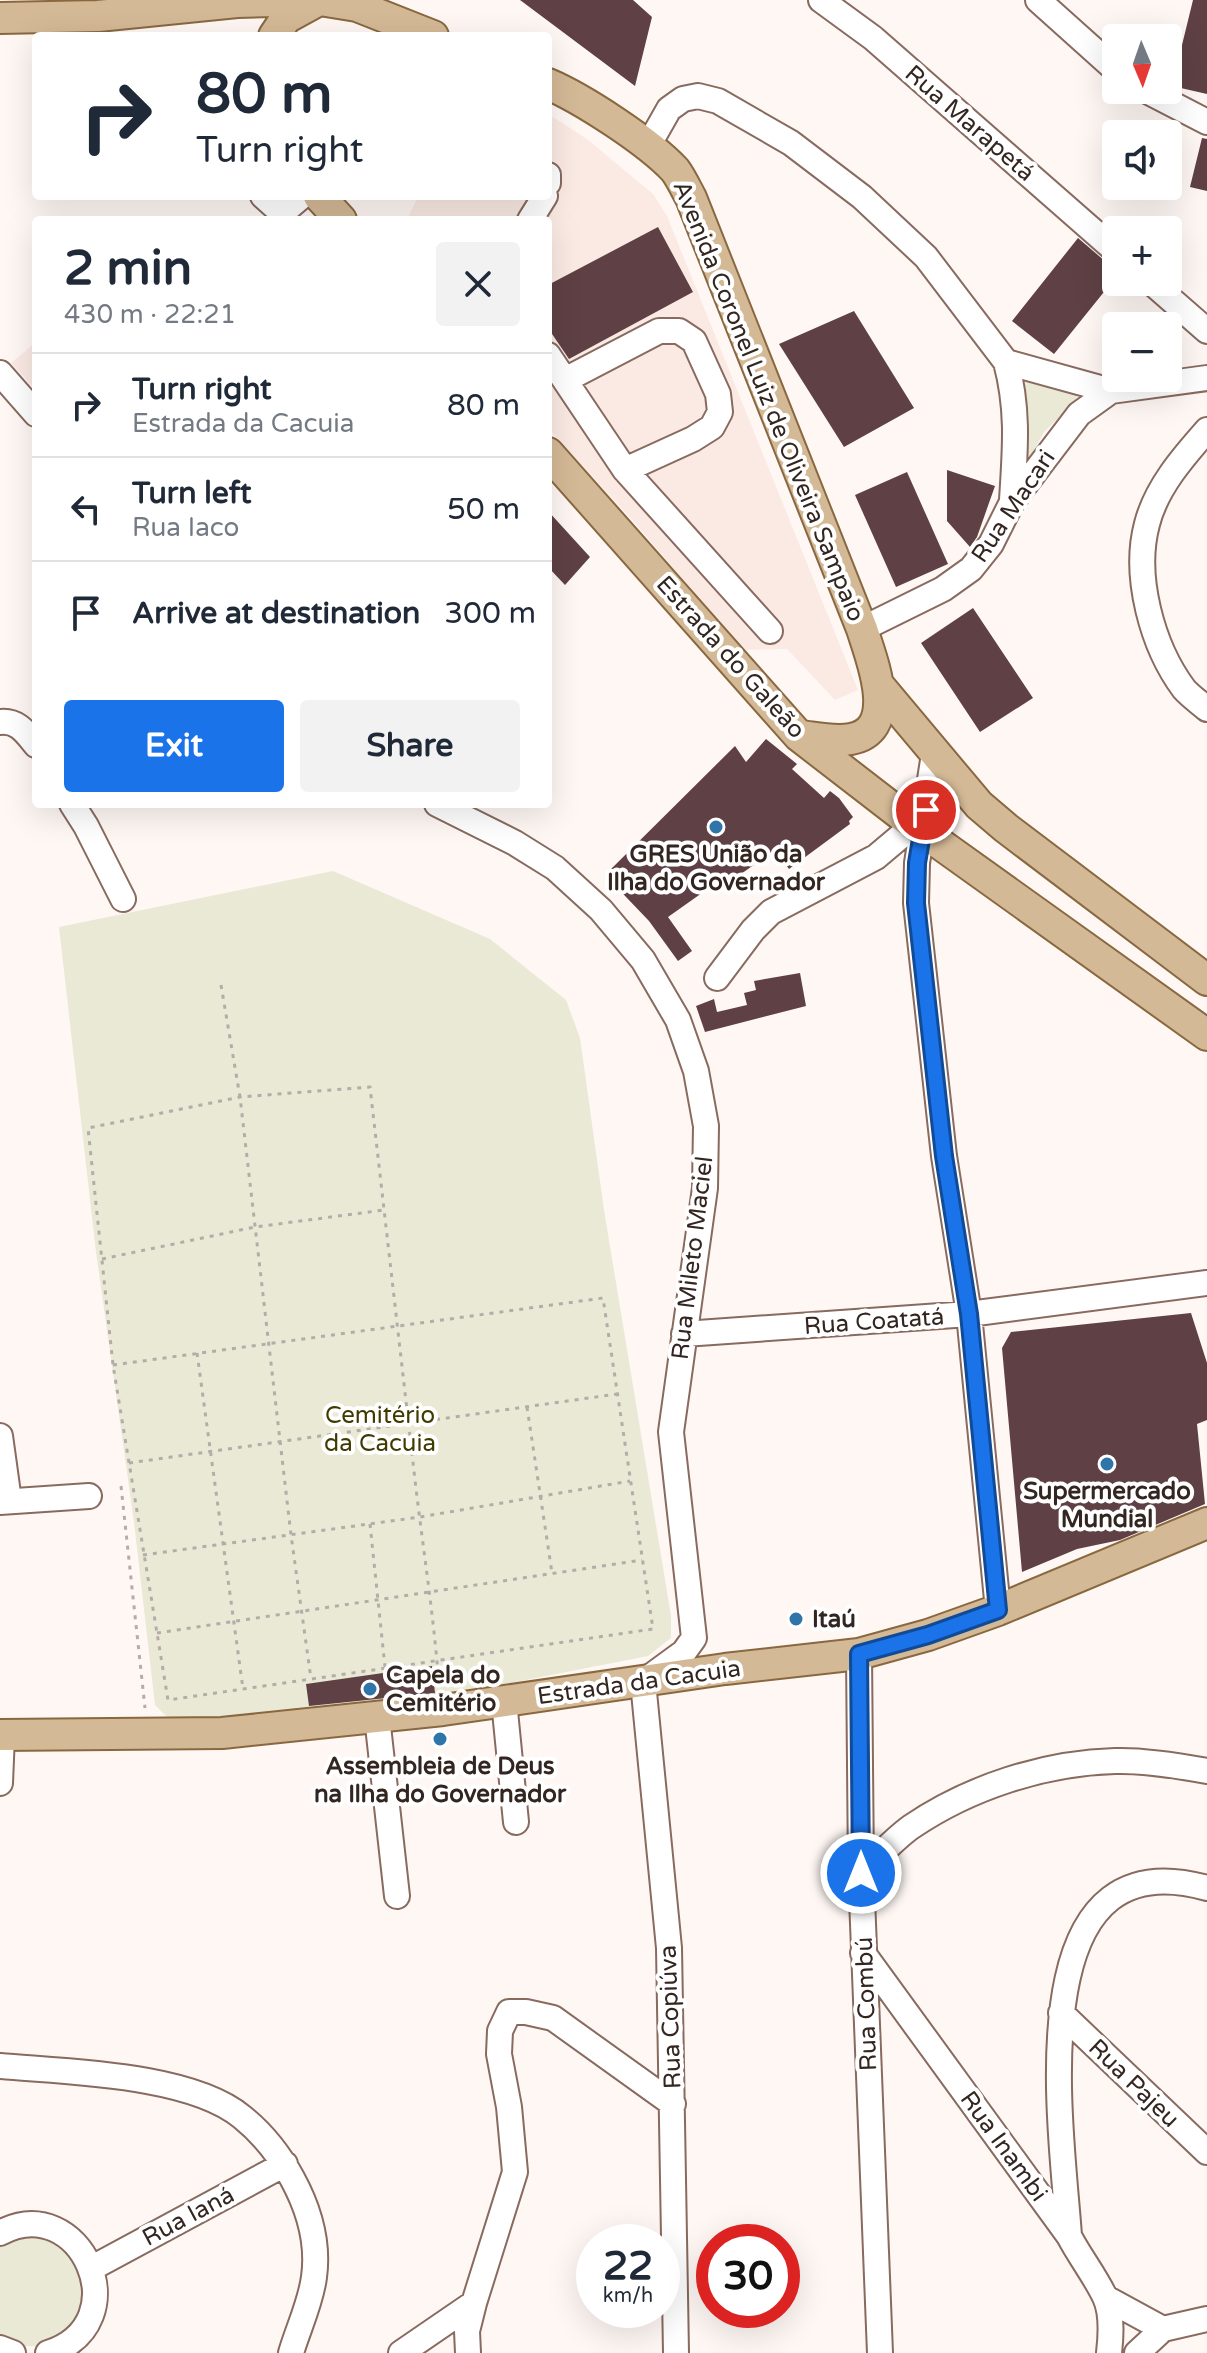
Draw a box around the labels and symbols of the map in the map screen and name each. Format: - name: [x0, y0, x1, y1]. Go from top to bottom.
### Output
- north arrow: [1102, 24, 1182, 104]
- street label: Rua Marapetá: [899, 59, 1040, 188]
- street label: Avenida Coronel Luiz de Oliveira Sampaio: [667, 177, 871, 626]
- street label: Rua Macari: [965, 444, 1062, 568]
- street label: Estrada do Galeão: [650, 570, 811, 745]
- pin: [892, 776, 960, 844]
- marker: GRES União da Ilha do Governador: [707, 818, 725, 836]
- place label: GRES União da Ilha do Governador: [607, 840, 826, 897]
- street label: Rua Mileto Maciel: [666, 1155, 719, 1361]
- street label: Rua Coatatá: [803, 1302, 945, 1341]
- park label: Cemitério da Cacuia: [324, 1401, 436, 1458]
- marker: Supermercado Mundial: [1098, 1455, 1116, 1473]
- place label: Supermercado Mundial: [1023, 1477, 1191, 1534]
- place label: Itaú: [812, 1605, 856, 1634]
- marker: Itaú: [787, 1610, 805, 1628]
- street label: Estrada da Cacuia: [535, 1654, 743, 1711]
- place label: Capela do Cemitério: [386, 1661, 500, 1718]
- marker: Capela do Cemitério: [361, 1680, 379, 1698]
- marker: Assembleia de Deus na Ilha do Governador: [431, 1730, 449, 1748]
- place label: Assembleia de Deus na Ilha do Governador: [314, 1752, 567, 1809]
- position arrow: [819, 1831, 903, 1915]
- street label: Rua Combú: [850, 1936, 883, 2072]
- street label: Rua Copiúva: [653, 1944, 688, 2090]
- street label: Rua Pajeu: [1082, 2033, 1185, 2134]
- street label: Rua Inambi: [954, 2085, 1053, 2207]
- street label: Rua Ianá: [137, 2180, 239, 2253]
- speed limit sign: 30: [696, 2224, 800, 2328]

